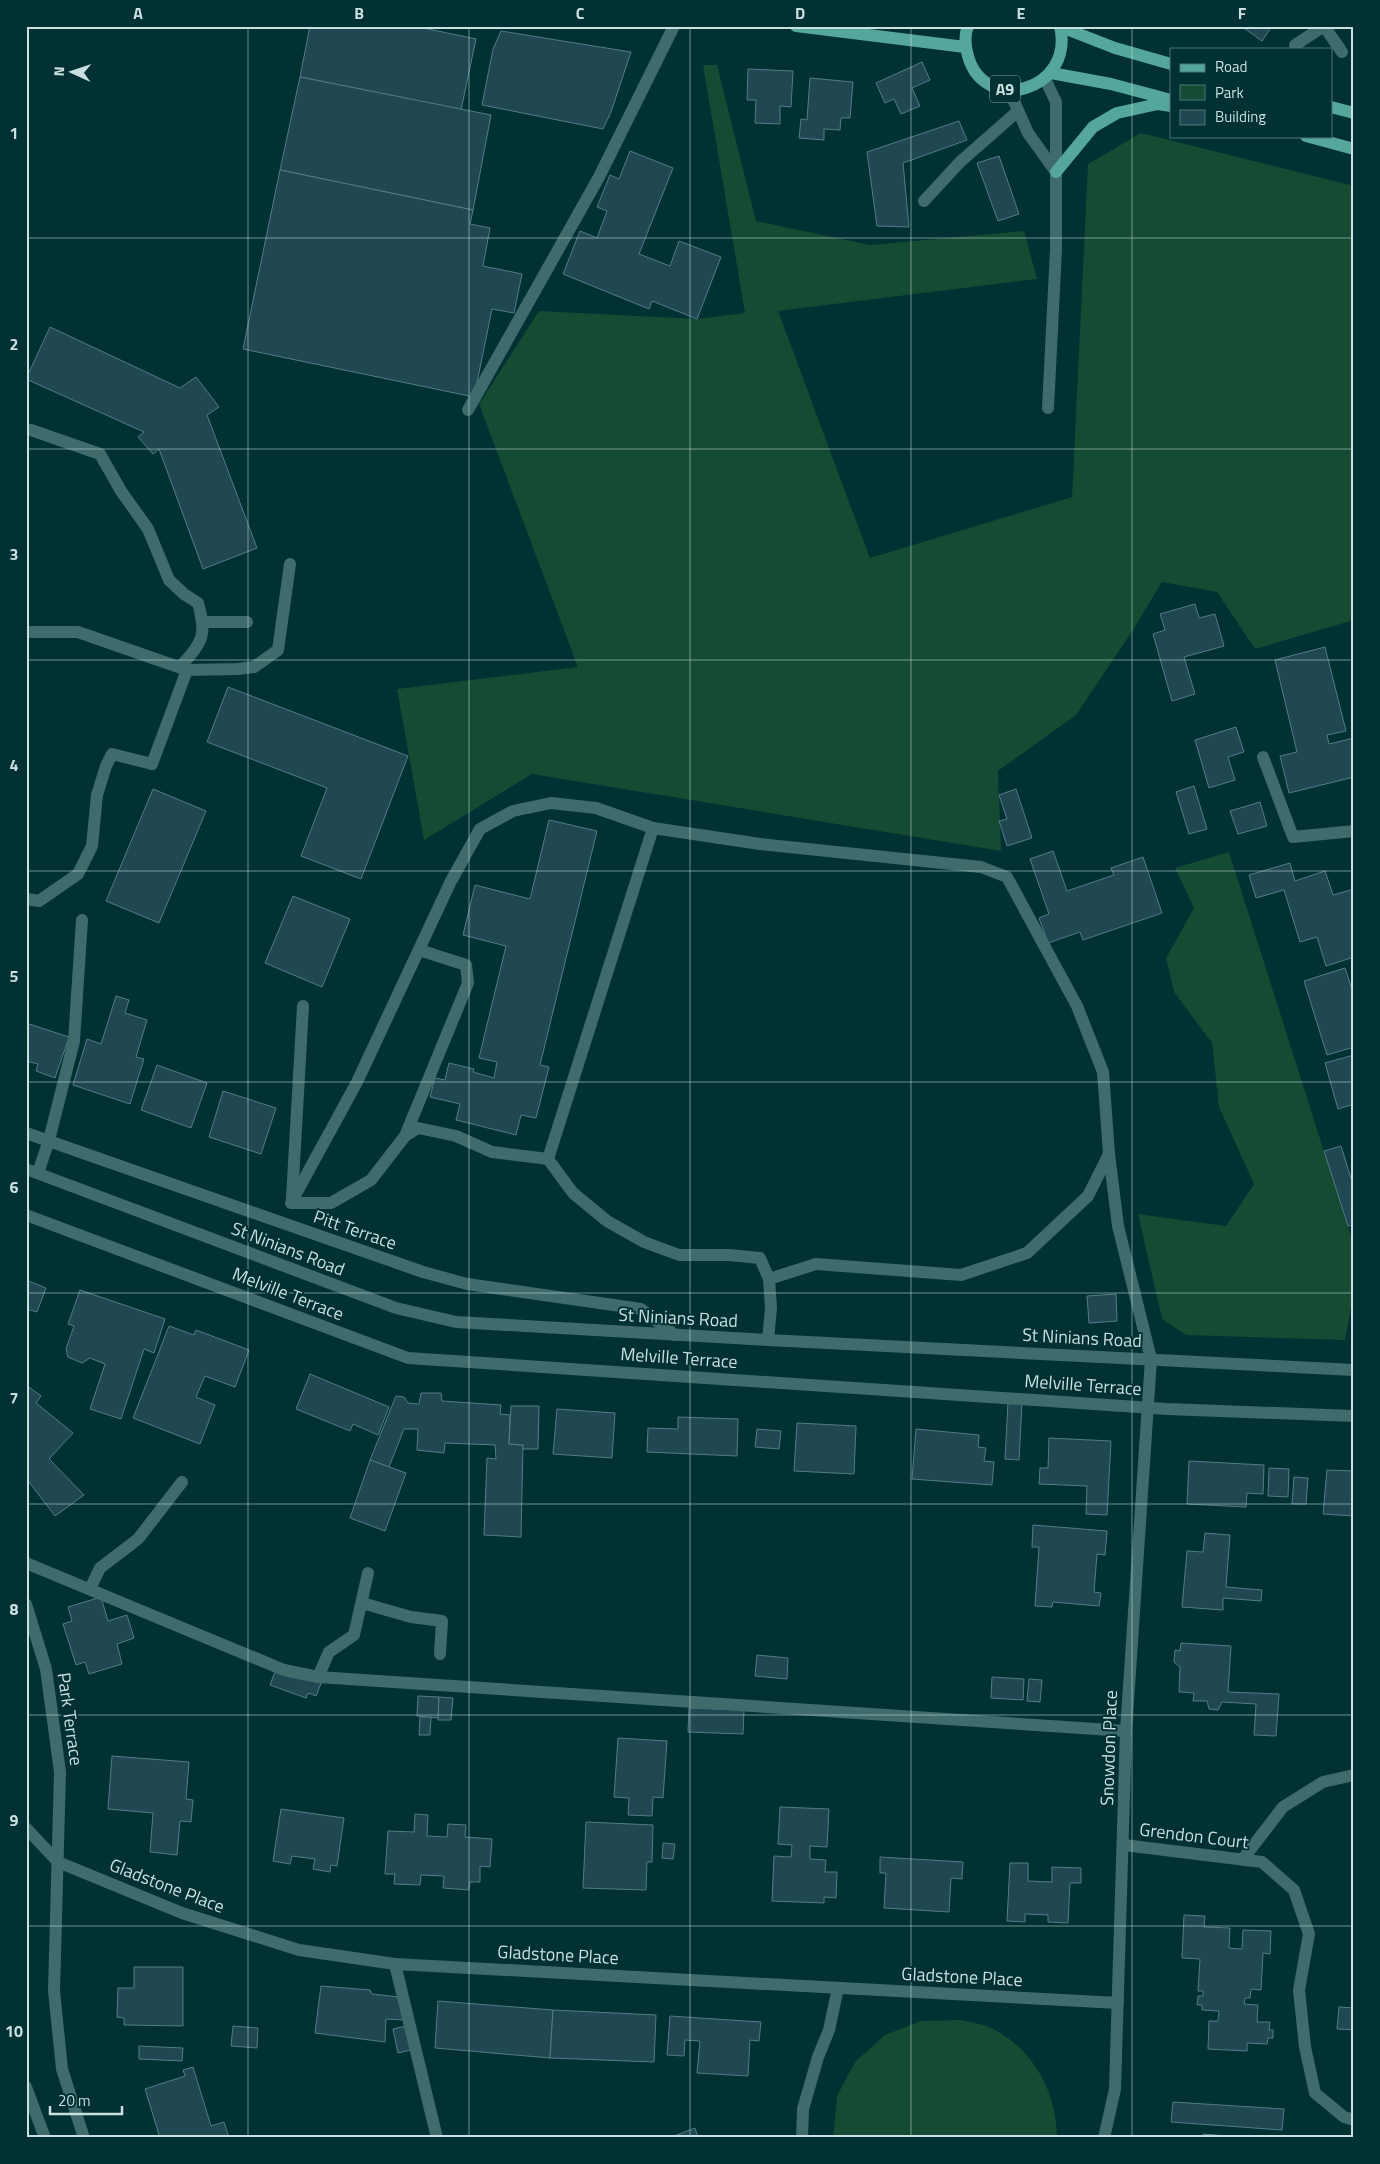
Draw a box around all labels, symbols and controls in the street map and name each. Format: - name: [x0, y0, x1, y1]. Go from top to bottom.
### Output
- text: A: [133, 1, 143, 25]
- text: B: [354, 1, 364, 25]
- text: C: [576, 1, 585, 25]
- text: D: [795, 1, 805, 25]
- text: E: [1017, 1, 1026, 25]
- text: F: [1238, 1, 1247, 25]
- north arrow: [48, 48, 98, 98]
- legend: [1170, 48, 1332, 138]
- text: Road: [1215, 55, 1247, 78]
- text: N: [48, 66, 69, 77]
- road number: A9: [990, 76, 1020, 102]
- text: Park: [1215, 81, 1244, 104]
- text: Building: [1215, 105, 1266, 128]
- text: 1: [10, 121, 18, 145]
- text: 2: [10, 332, 18, 356]
- text: 3: [10, 542, 18, 566]
- text: 4: [10, 753, 19, 777]
- text: 5: [10, 964, 19, 988]
- text: 6: [10, 1175, 19, 1199]
- street label: Pitt Terrace: [310, 1203, 400, 1256]
- street label: St Ninians Road: [228, 1215, 349, 1283]
- street label: Melville Terrace: [229, 1260, 348, 1327]
- street label: St Ninians Road: [618, 1301, 738, 1334]
- street label: St Ninians Road: [1022, 1321, 1142, 1354]
- street label: Melville Terrace: [620, 1340, 739, 1375]
- street label: Melville Terrace: [1024, 1367, 1143, 1402]
- text: 7: [10, 1386, 18, 1410]
- text: 8: [10, 1597, 19, 1621]
- street label: Park Terrace: [51, 1671, 90, 1767]
- street label: Snowdon Place: [1093, 1690, 1124, 1806]
- text: 9: [10, 1808, 19, 1832]
- street label: Grendon Court: [1138, 1815, 1251, 1856]
- street label: Gladstone Place: [106, 1851, 229, 1920]
- street label: Gladstone Place: [497, 1938, 619, 1971]
- street label: Gladstone Place: [901, 1960, 1023, 1993]
- text: 10: [5, 2019, 23, 2043]
- scale bar: [50, 2084, 122, 2116]
- text: 20 m: [58, 2089, 91, 2112]

